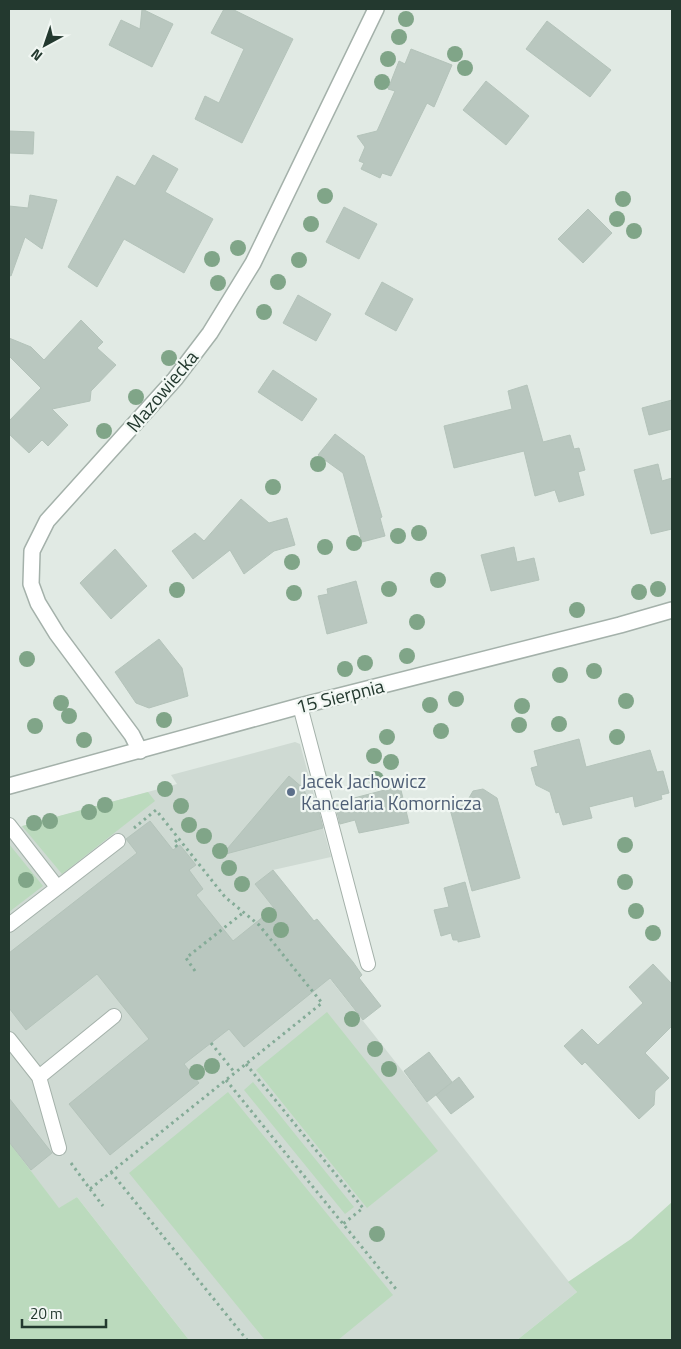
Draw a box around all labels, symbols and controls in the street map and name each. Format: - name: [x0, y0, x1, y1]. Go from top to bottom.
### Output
- north arrow: [20, 20, 70, 70]
- text: N: [26, 44, 47, 67]
- street label: Mazowiecka: [119, 343, 205, 438]
- street label: 15 Sierpnia: [293, 670, 388, 720]
- place label: Jacek Jachowicz Kancelaria Komornicza: [301, 766, 482, 817]
- marker: Jacek Jachowicz Kancelaria Komornicza: [285, 786, 297, 798]
- scale bar: [22, 1296, 106, 1328]
- text: 20 m: [30, 1302, 63, 1325]

